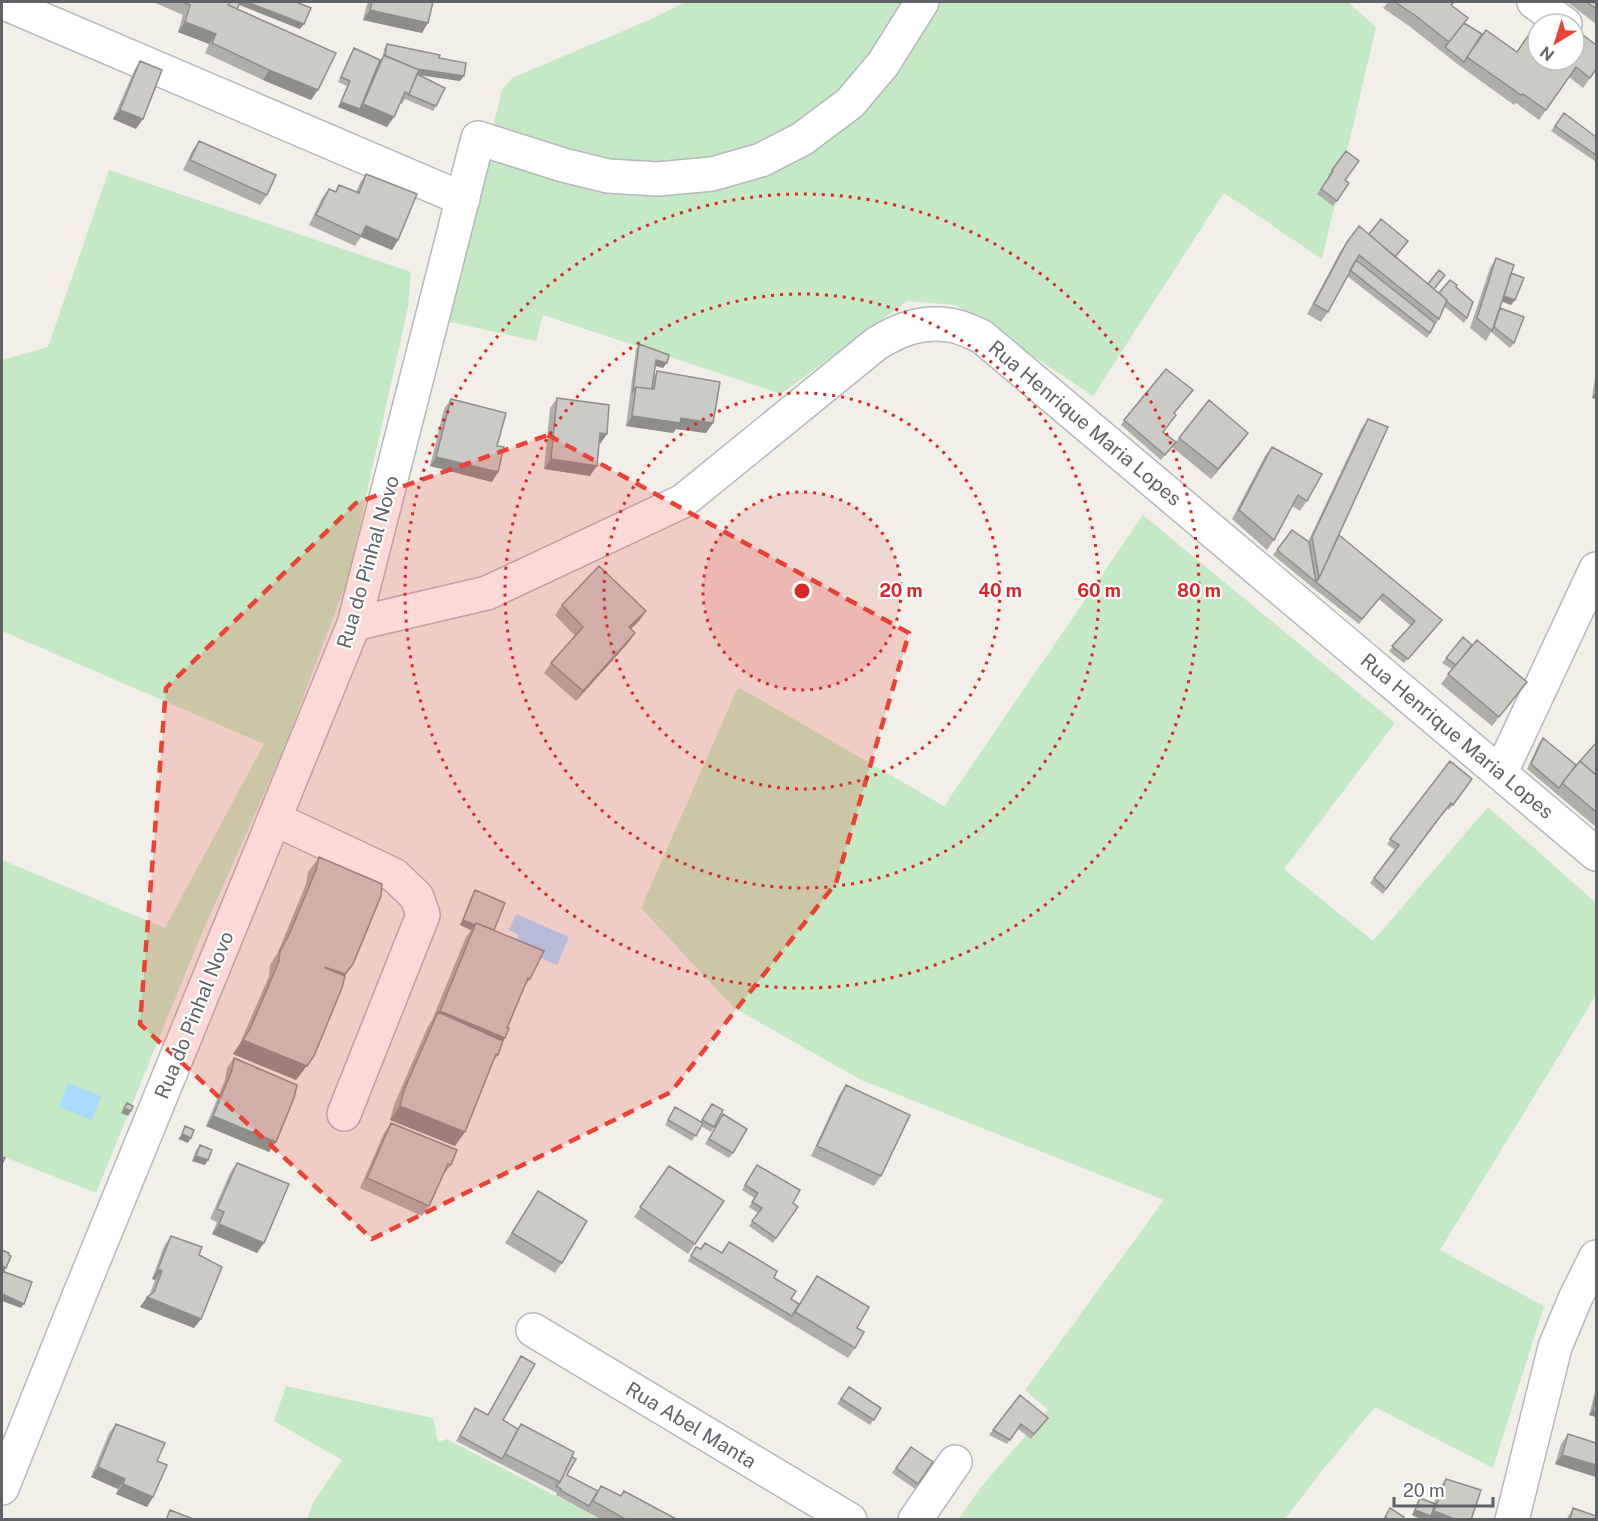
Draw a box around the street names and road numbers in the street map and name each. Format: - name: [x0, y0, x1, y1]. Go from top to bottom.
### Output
- street label: Rua Henrique Maria Lopes: [984, 335, 1186, 511]
- street label: Rua do Pinhal Novo: [332, 473, 404, 651]
- street label: Rua Henrique Maria Lopes: [1356, 648, 1558, 824]
- street label: Rua do Pinhal Novo: [149, 928, 239, 1102]
- street label: Rua Abel Manta: [621, 1377, 761, 1473]

